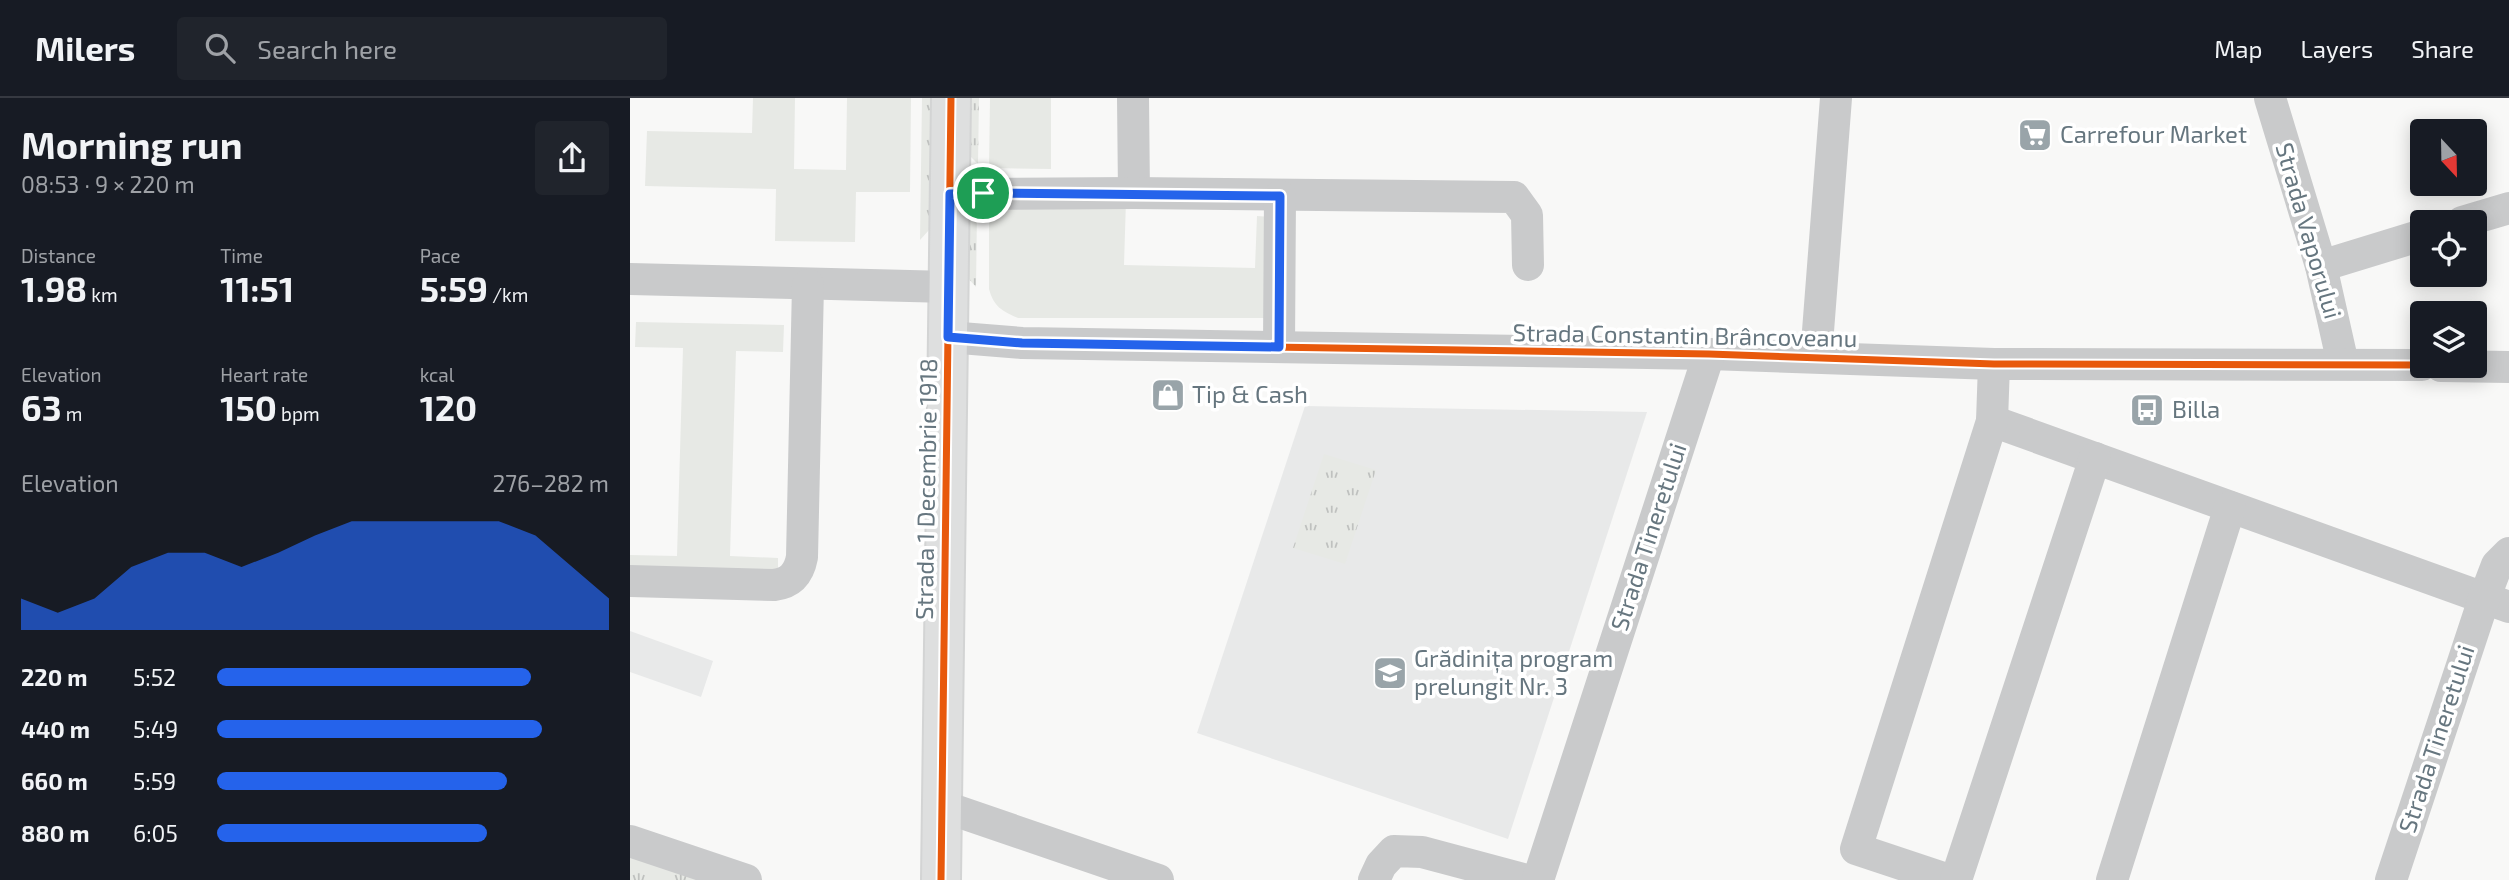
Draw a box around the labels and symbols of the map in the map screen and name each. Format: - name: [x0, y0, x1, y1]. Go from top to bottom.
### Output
- supermarket icon: Carrefour Market: [2016, 116, 2054, 154]
- place label: Carrefour Market: [2060, 119, 2247, 148]
- north arrow: [2410, 119, 2487, 196]
- street label: Strada Vaporului: [2270, 139, 2348, 322]
- pin: [953, 163, 1013, 223]
- street label: Strada Constantin Brâncoveanu: [1513, 317, 1858, 352]
- street label: Strada 1 Decembrie 1918: [909, 358, 942, 620]
- shop icon: Tip & Cash: [1149, 376, 1187, 414]
- place label: Tip & Cash: [1192, 379, 1308, 408]
- bus stop icon: Billa: [2128, 391, 2166, 429]
- place label: Billa: [2172, 394, 2220, 423]
- street label: Strada Tineretului: [1604, 439, 1692, 634]
- street label: Strada Tineretului: [2392, 641, 2480, 836]
- place label: Grădinița program prelungit Nr. 3: [1414, 643, 1613, 700]
- school or university icon: Grădinița program prelungit Nr. 3: [1371, 654, 1409, 692]

